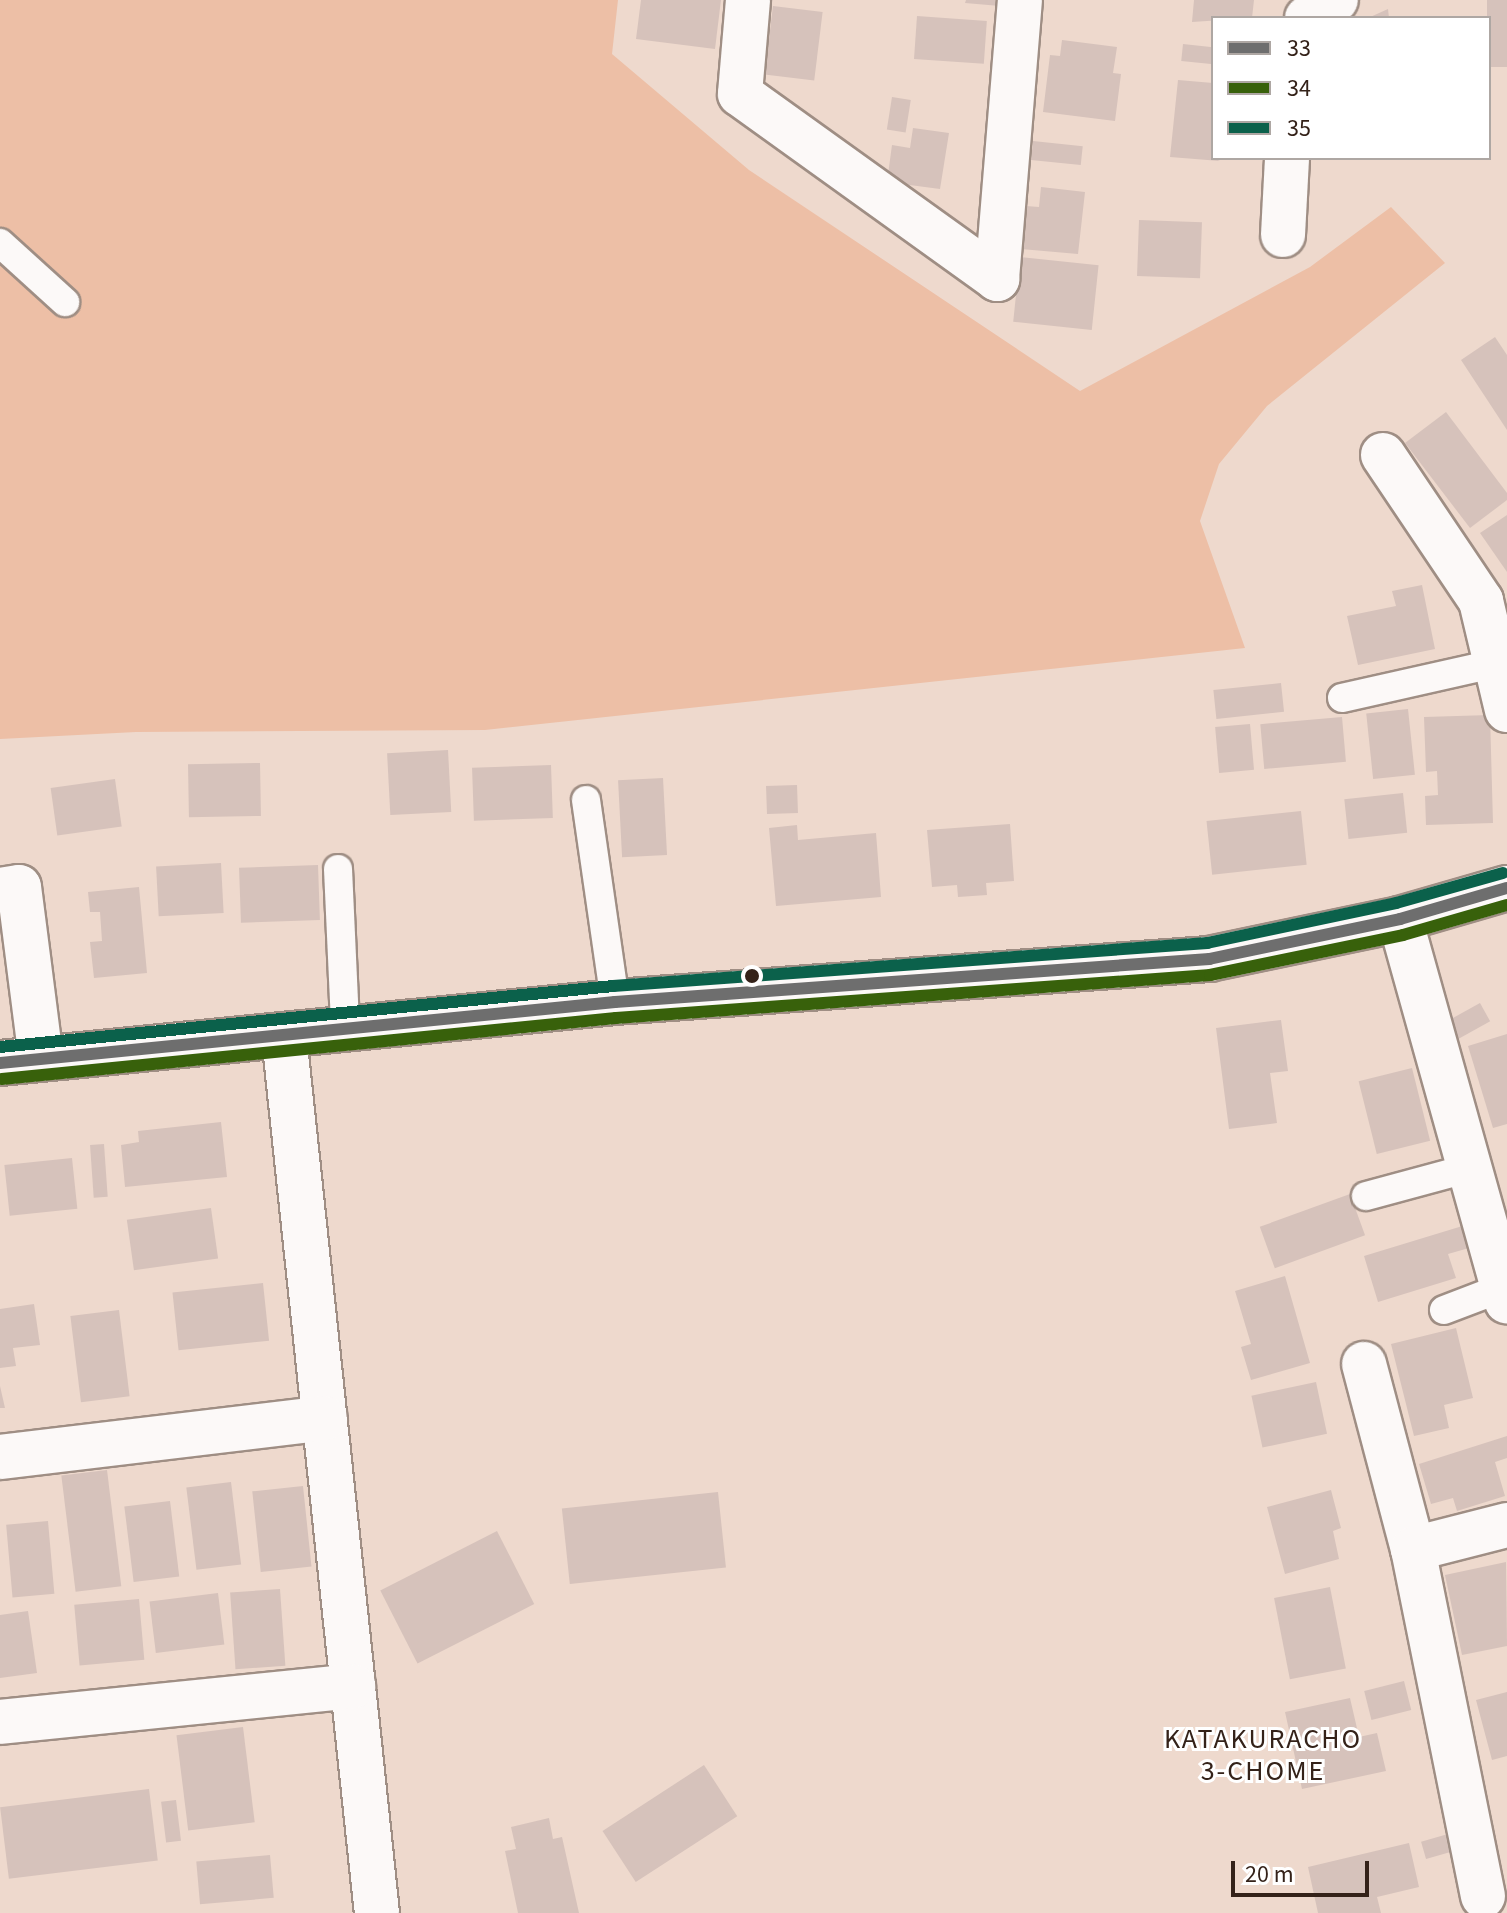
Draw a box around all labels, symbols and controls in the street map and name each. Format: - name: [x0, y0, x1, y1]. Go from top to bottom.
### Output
- legend: [1211, 16, 1491, 160]
- text: 33: [1287, 31, 1311, 66]
- text: 34: [1287, 71, 1311, 106]
- text: 35: [1287, 111, 1311, 146]
- unlabelled marker: [744, 968, 760, 984]
- district label: KATAKURACHO 3-CHOME: [1164, 1722, 1362, 1788]
- scale bar: [1235, 1845, 1373, 1895]
- text: 20 m: [1245, 1857, 1294, 1892]

